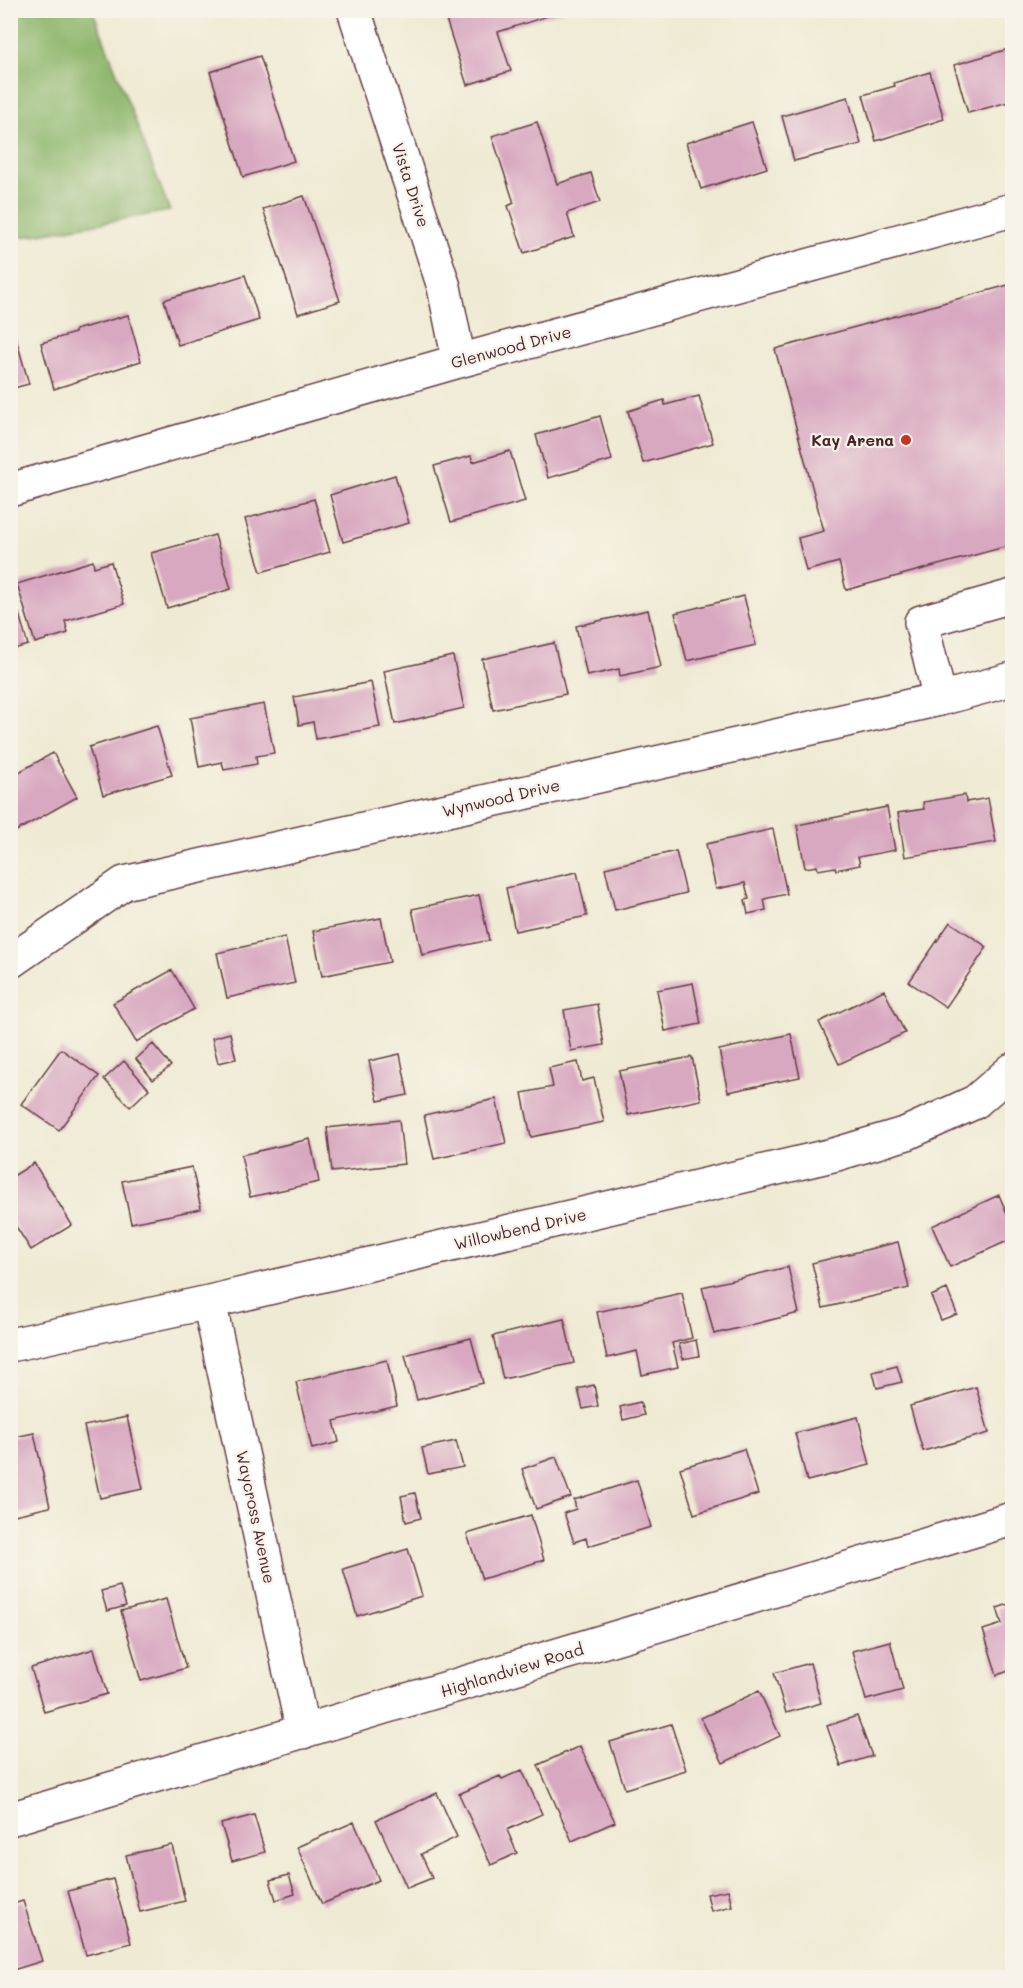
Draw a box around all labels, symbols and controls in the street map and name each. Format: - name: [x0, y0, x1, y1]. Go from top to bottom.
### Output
- street label: Vista Drive: [388, 140, 435, 230]
- street label: Glenwood Drive: [448, 320, 573, 373]
- place label: Kay Arena: [811, 429, 894, 450]
- marker: Kay Arena: [899, 433, 913, 447]
- street label: Wynwood Drive: [440, 774, 562, 821]
- street label: Willowbend Drive: [452, 1203, 588, 1254]
- street label: Waycross Avenue: [232, 1449, 281, 1585]
- street label: Highlandview Road: [438, 1638, 586, 1701]

